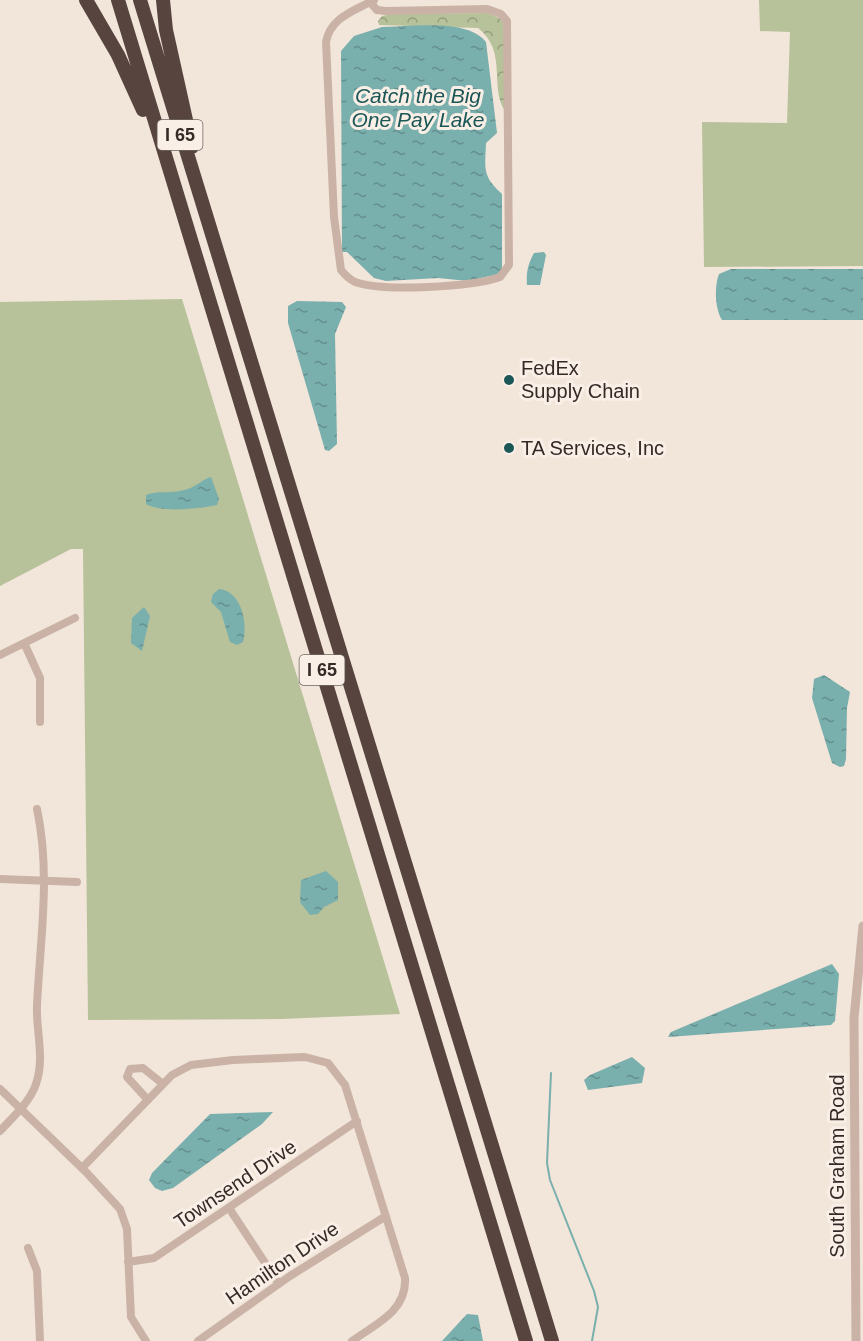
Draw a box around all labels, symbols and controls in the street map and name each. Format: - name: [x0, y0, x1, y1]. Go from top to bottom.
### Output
- water label: Catch the Big One Pay Lake: [351, 84, 485, 131]
- road number: I 65: [158, 120, 202, 150]
- place label: FedEx Supply Chain: [521, 357, 640, 402]
- marker: FedEx Supply Chain: [502, 373, 516, 387]
- place label: TA Services, Inc: [521, 437, 664, 459]
- marker: TA Services, Inc: [502, 441, 516, 455]
- road number: I 65: [300, 655, 344, 685]
- street label: South Graham Road: [826, 1074, 848, 1258]
- street label: Townsend Drive: [170, 1135, 300, 1233]
- street label: Hamilton Drive: [221, 1217, 343, 1309]

